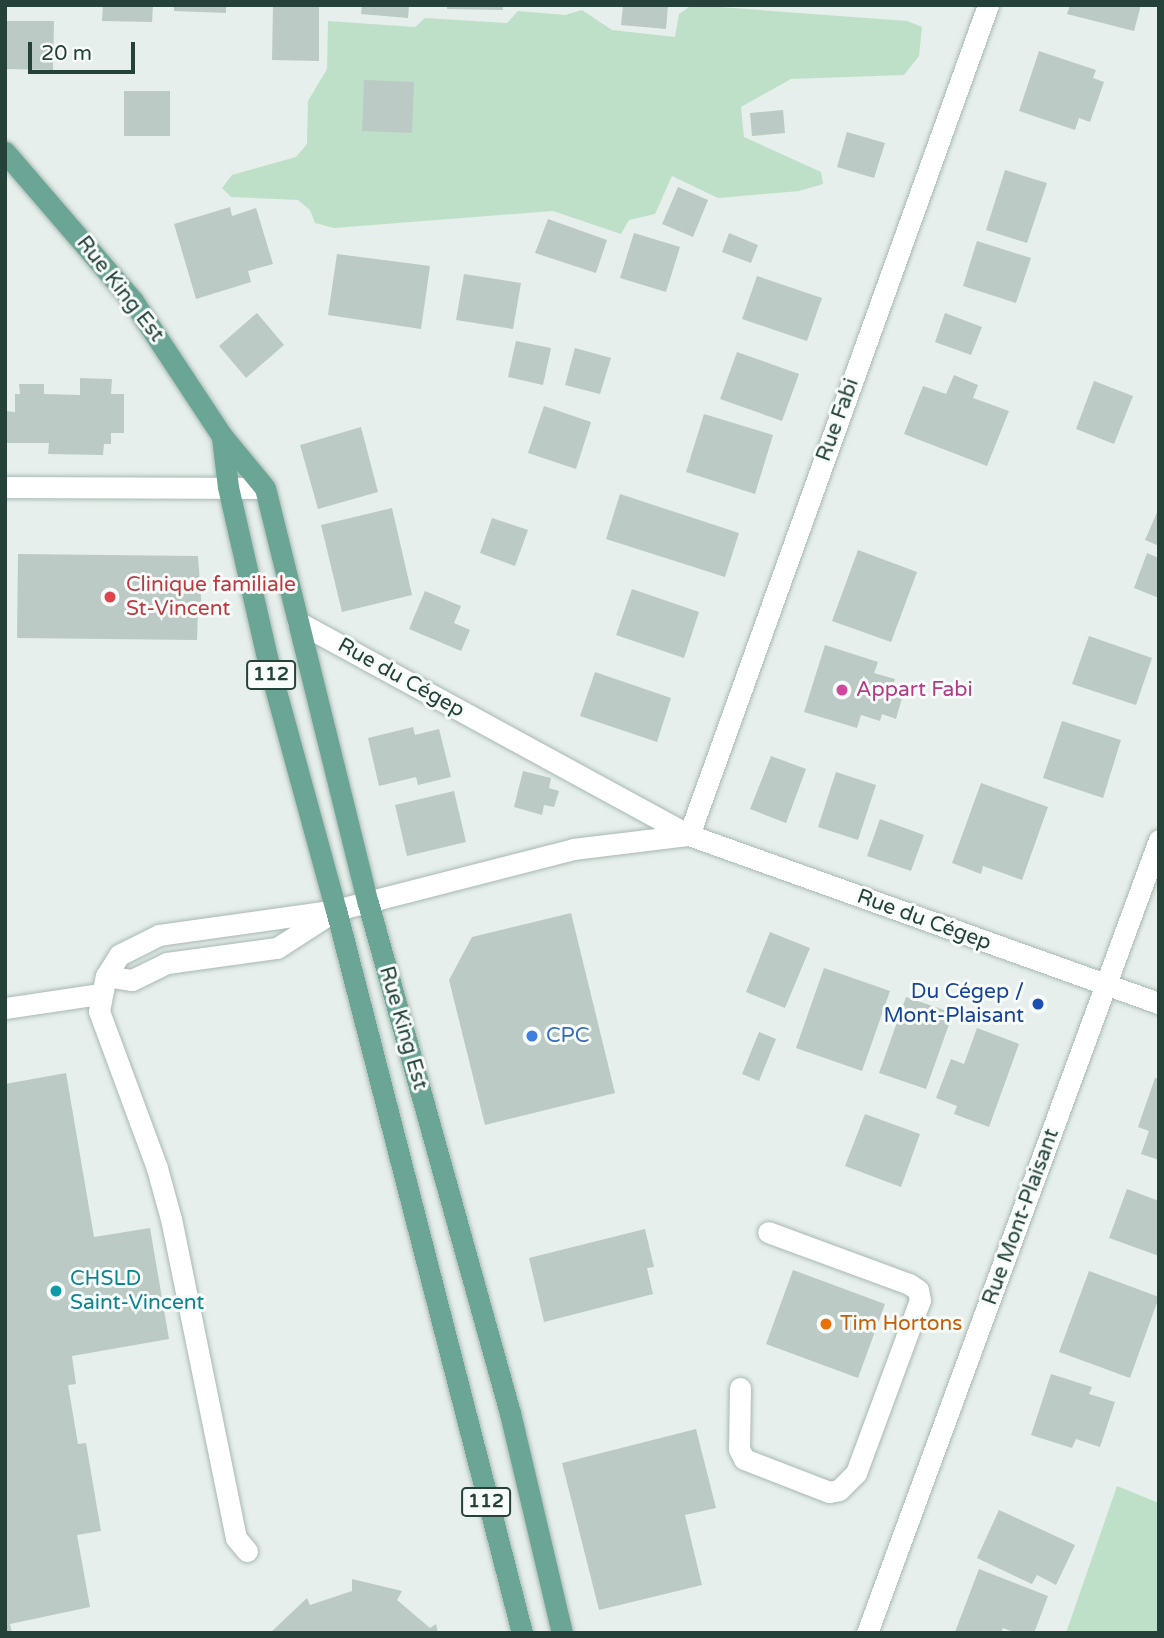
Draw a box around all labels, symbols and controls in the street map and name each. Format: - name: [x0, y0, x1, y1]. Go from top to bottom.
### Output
- scale bar: [32, 28, 138, 72]
- text: 20 m: [41, 41, 92, 66]
- street label: Rue King Est: [71, 231, 169, 347]
- street label: Rue Fabi: [811, 375, 865, 465]
- place label: Clinique familiale St-Vincent: [126, 572, 296, 622]
- marker: Clinique familiale St-Vincent: [100, 587, 120, 607]
- street label: Rue du Cégep: [333, 633, 469, 723]
- road number: 112: [245, 660, 297, 690]
- place label: Appart Fabi: [856, 677, 973, 703]
- marker: Appart Fabi: [834, 682, 850, 698]
- street label: Rue du Cégep: [853, 884, 995, 956]
- street label: Rue King Est: [373, 963, 433, 1093]
- place label: Du Cégep / Mont-Plaisant: [883, 979, 1024, 1029]
- marker: Du Cégep / Mont-Plaisant: [1030, 996, 1046, 1012]
- place label: CPC: [546, 1023, 589, 1049]
- marker: CPC: [524, 1028, 540, 1044]
- street label: Rue Mont-Plaisant: [977, 1125, 1065, 1309]
- place label: CHSLD Saint-Vincent: [70, 1266, 204, 1316]
- marker: CHSLD Saint-Vincent: [48, 1283, 64, 1299]
- place label: Tim Hortons: [840, 1311, 962, 1337]
- marker: Tim Hortons: [818, 1316, 834, 1332]
- road number: 112: [460, 1486, 512, 1518]

